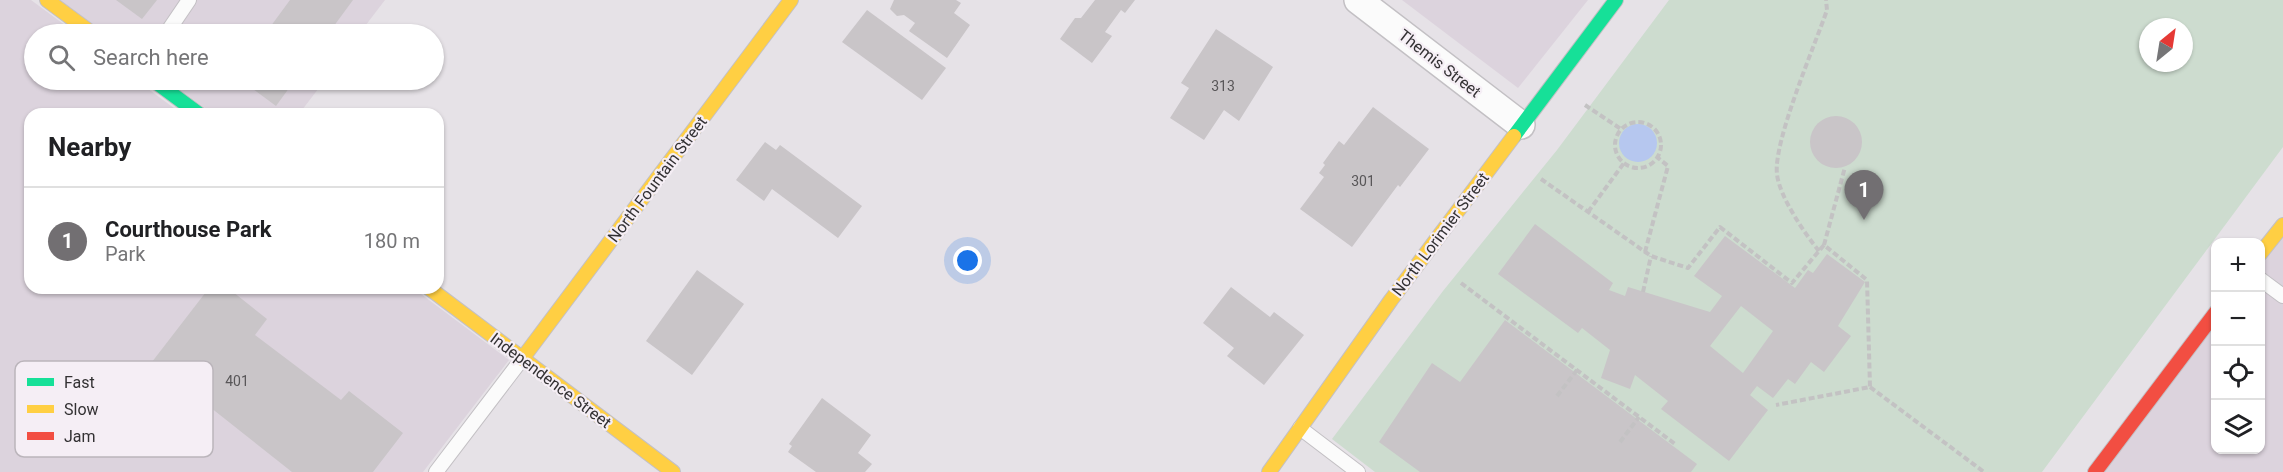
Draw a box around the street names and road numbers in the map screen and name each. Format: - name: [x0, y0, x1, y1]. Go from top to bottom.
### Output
- street label: Themis Street: [1395, 25, 1485, 101]
- street label: North Fountain Street: [604, 113, 711, 246]
- street label: North Lorimier Street: [1388, 169, 1493, 300]
- street label: Independence Street: [487, 329, 615, 432]

